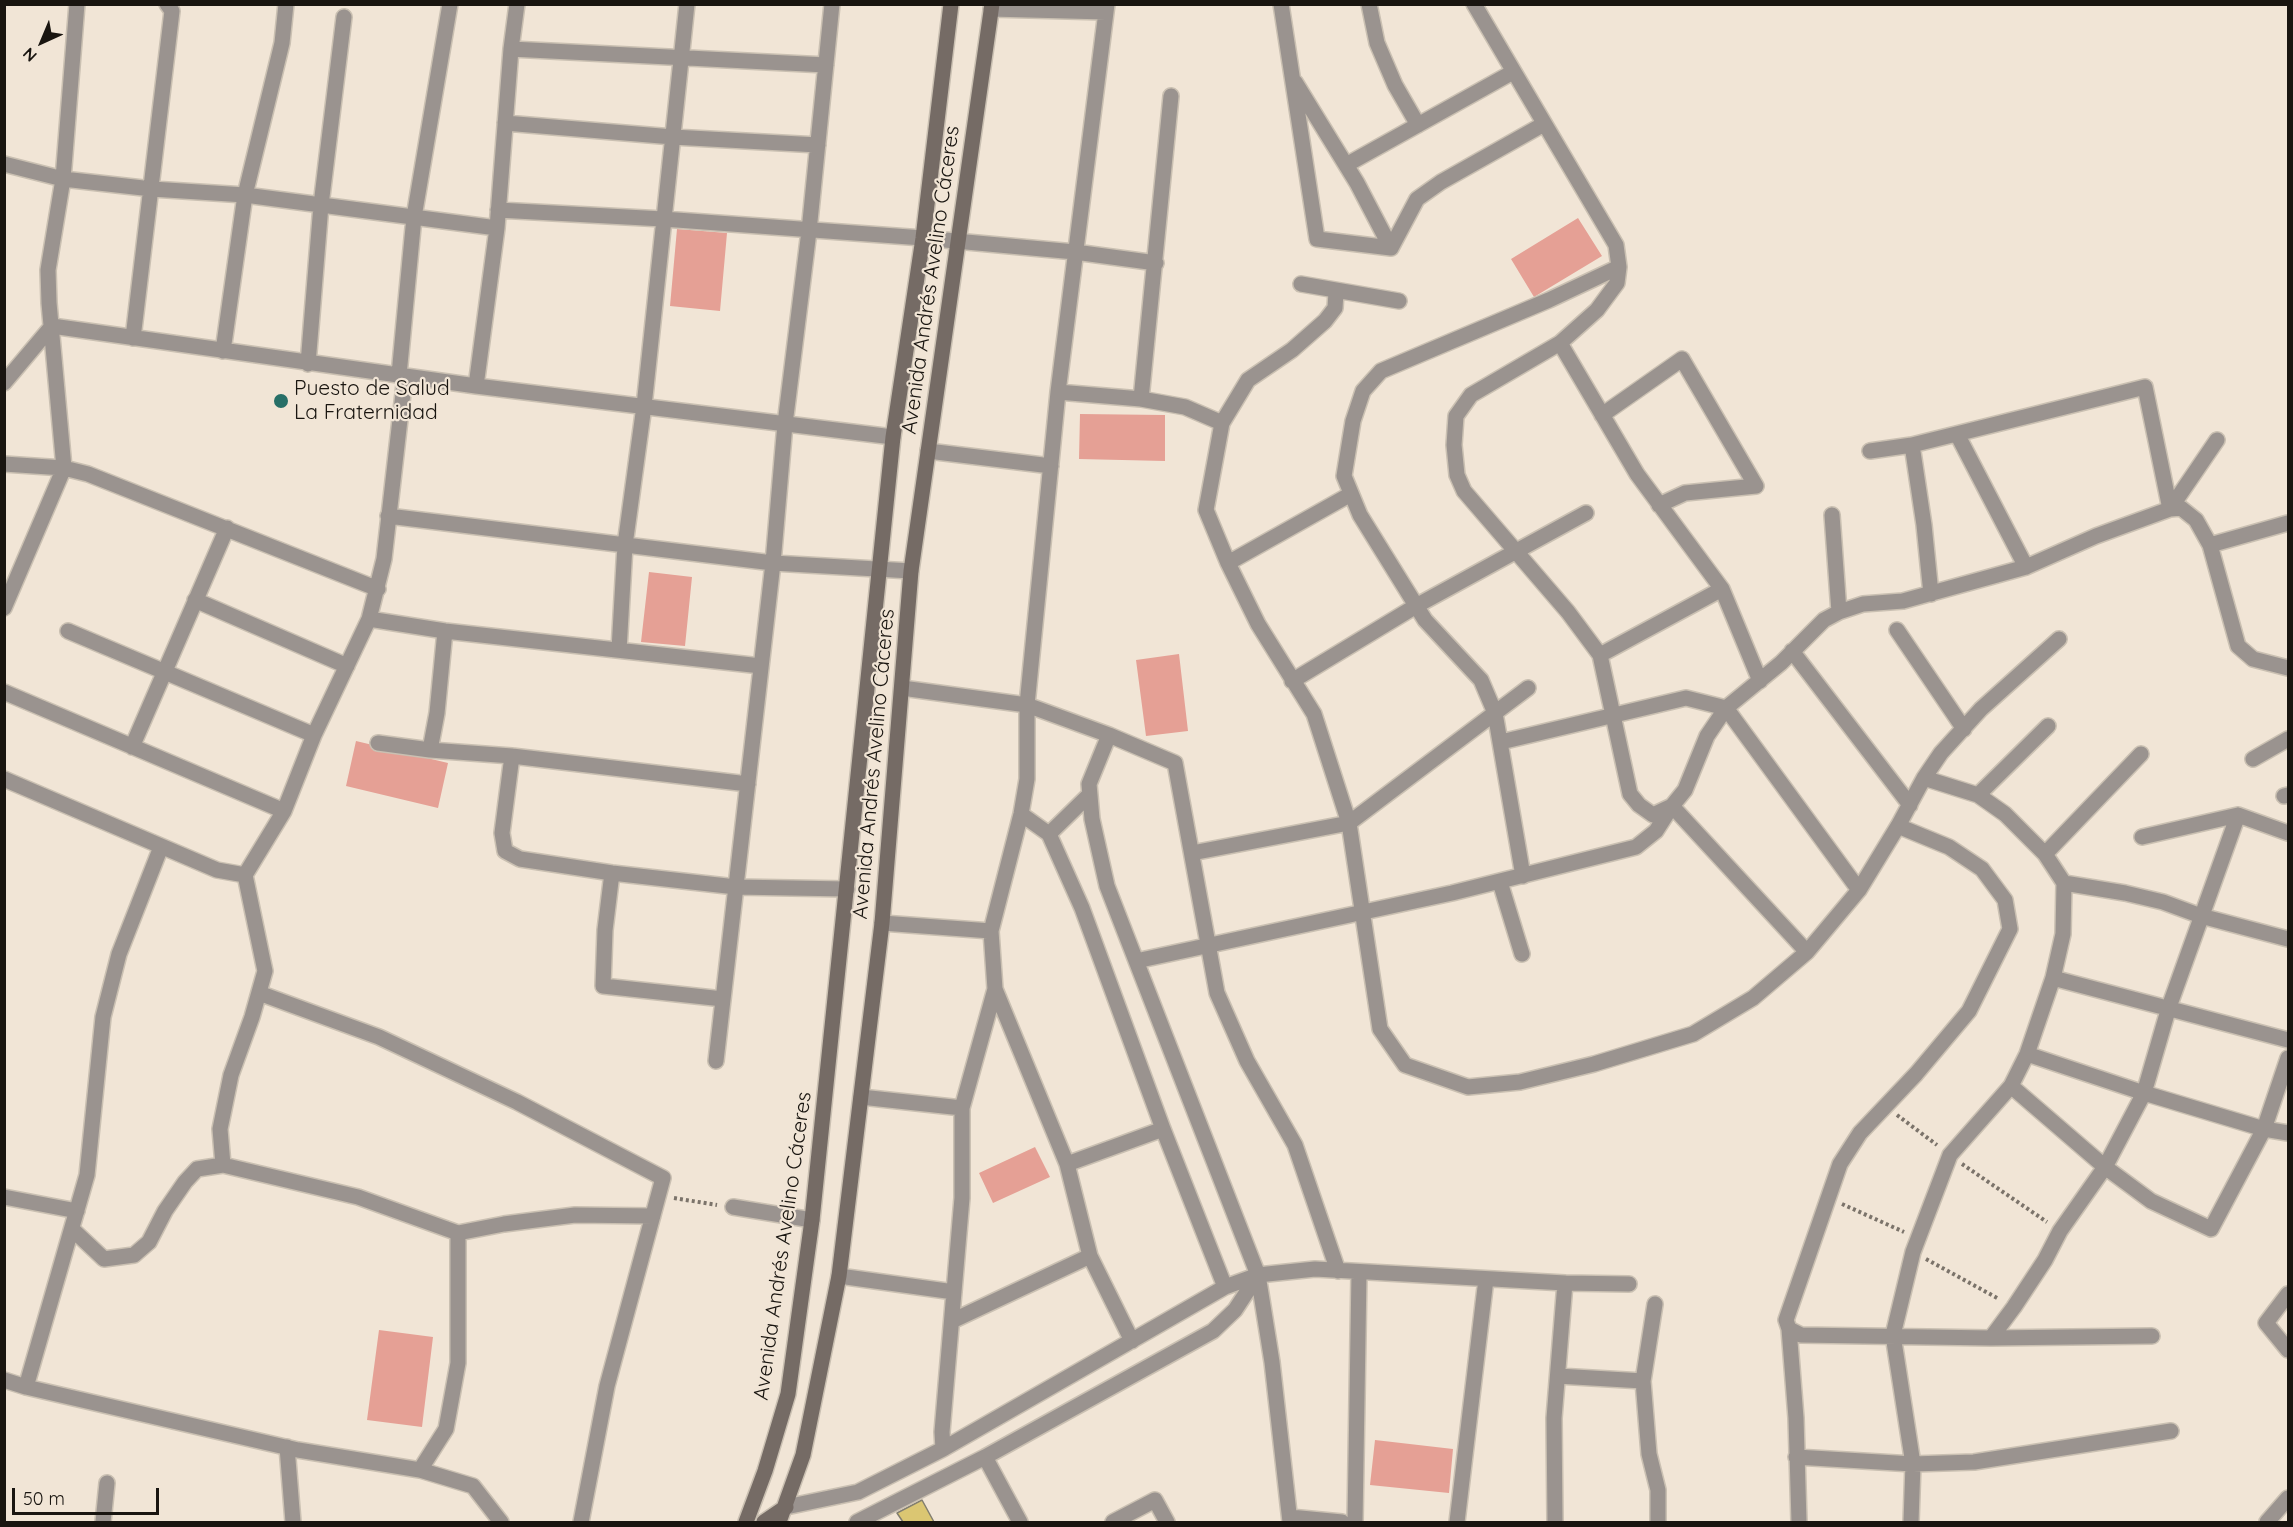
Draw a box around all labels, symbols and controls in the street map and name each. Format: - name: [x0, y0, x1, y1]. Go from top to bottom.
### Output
- north arrow: [12, 12, 72, 72]
- text: N: [18, 44, 41, 66]
- street label: Avenida Andrés Avelino Cáceres: [897, 124, 965, 436]
- place label: Puesto de Salud La Fraternidad: [294, 376, 450, 426]
- marker: Puesto de Salud La Fraternidad: [272, 392, 290, 410]
- street label: Avenida Andrés Avelino Cáceres: [848, 608, 900, 920]
- street label: Avenida Andrés Avelino Cáceres: [749, 1090, 817, 1402]
- scale bar: [15, 1476, 162, 1514]
- text: 50 m: [23, 1487, 65, 1510]

